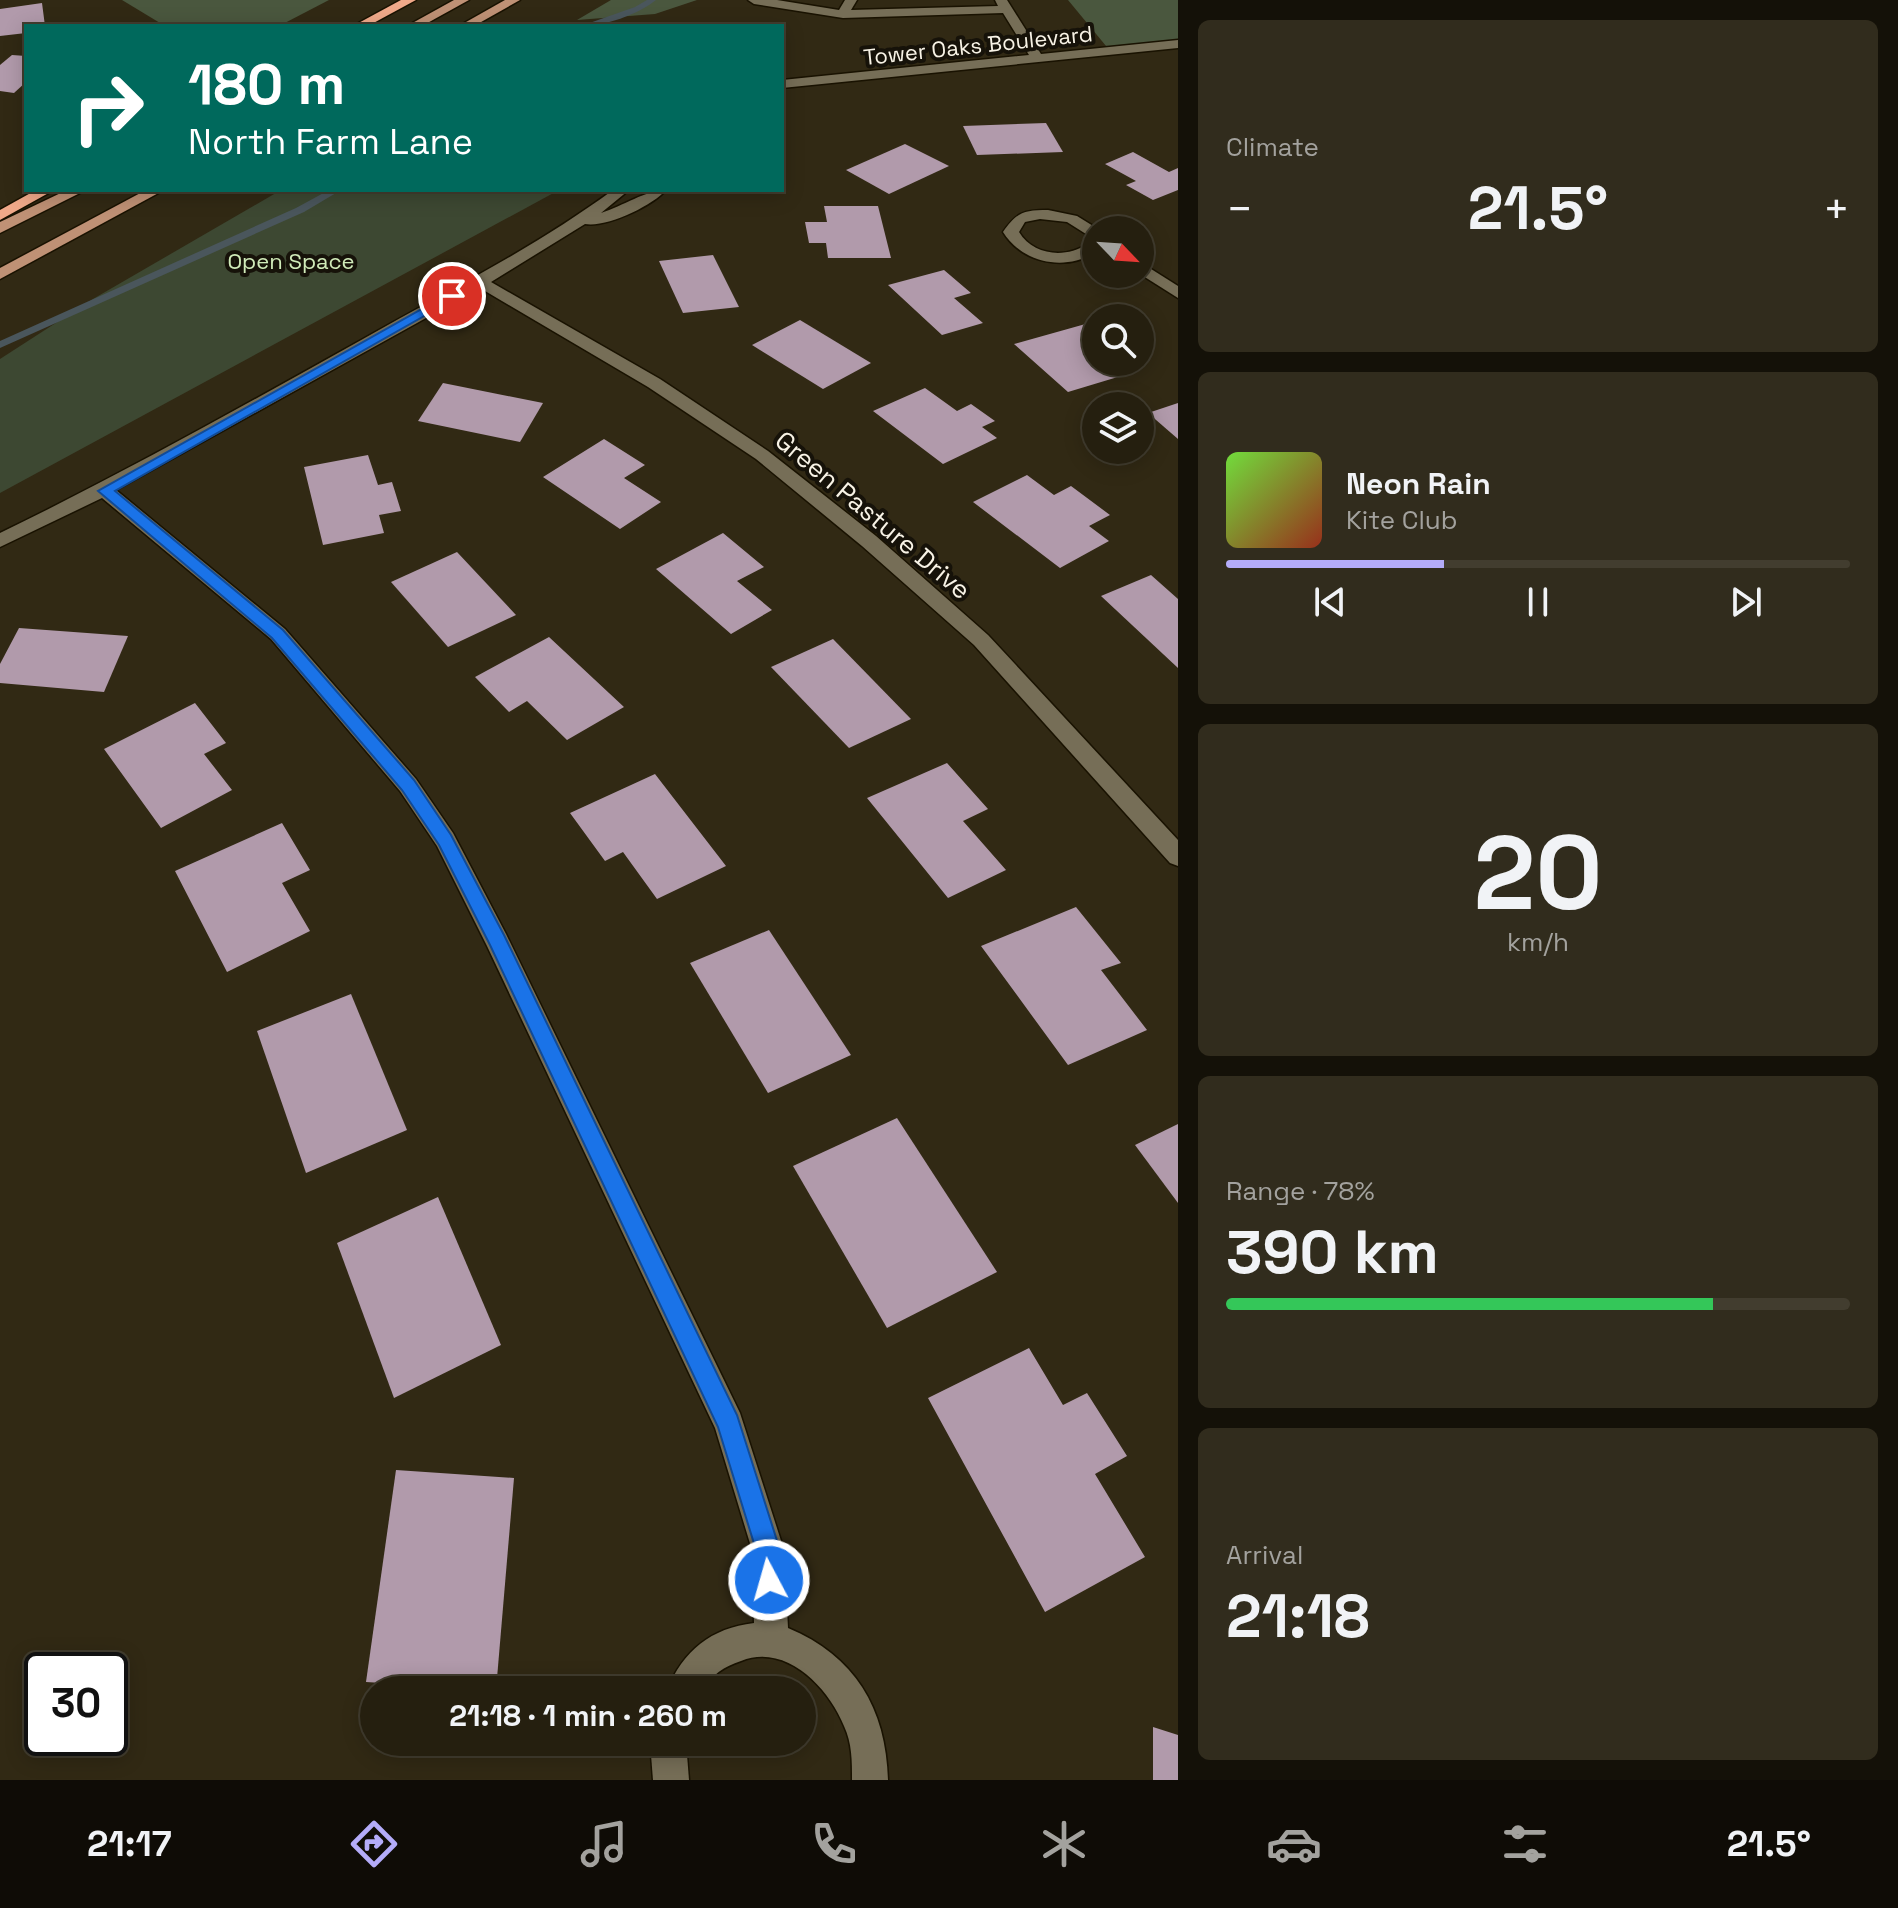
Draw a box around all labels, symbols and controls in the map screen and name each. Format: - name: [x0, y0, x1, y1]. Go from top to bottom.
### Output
- street label: Tower Oaks Boulevard: [862, 19, 1094, 71]
- text: 180 m: [188, 49, 345, 120]
- icon: right: [56, 56, 160, 160]
- text: North Farm Lane: [188, 119, 473, 165]
- text: Climate: [1226, 130, 1319, 164]
- text: 21.5°: [1468, 170, 1608, 247]
- text: −: [1226, 181, 1253, 237]
- text: +: [1823, 181, 1850, 237]
- north arrow: [1082, 216, 1154, 288]
- map controls: [1082, 216, 1154, 464]
- park label: Open Space: [227, 247, 355, 275]
- pin: [418, 262, 486, 330]
- icon: arrive: [430, 274, 474, 318]
- button: search: [1082, 304, 1154, 376]
- button: layers: [1082, 392, 1154, 464]
- street label: Green Pasture Drive: [768, 423, 978, 607]
- text: Neon Rain: [1346, 464, 1491, 503]
- text: Kite Club: [1346, 503, 1458, 537]
- icon: previous: [1308, 580, 1352, 624]
- icon: pause: [1516, 580, 1560, 624]
- icon: next: [1724, 580, 1768, 624]
- text: 20: [1473, 807, 1603, 939]
- text: km/h: [1507, 925, 1569, 959]
- text: Range · 78%: [1226, 1174, 1374, 1208]
- text: 390 km: [1226, 1214, 1439, 1291]
- position arrow: [727, 1538, 811, 1622]
- text: Arrival: [1226, 1538, 1303, 1572]
- text: 21:18: [1226, 1578, 1370, 1655]
- speed limit sign: 30: [24, 1652, 128, 1756]
- text: 21:18 · 1 min · 260 m: [449, 1696, 727, 1735]
- icon: directions: [346, 1816, 402, 1872]
- icon: music: [576, 1816, 632, 1872]
- icon: phone: [806, 1816, 862, 1872]
- icon: climate: [1036, 1816, 1092, 1872]
- icon: car: [1266, 1816, 1322, 1872]
- icon: filters: [1497, 1816, 1553, 1872]
- text: 21:17: [87, 1821, 172, 1867]
- text: 21.5°: [1727, 1821, 1811, 1867]

